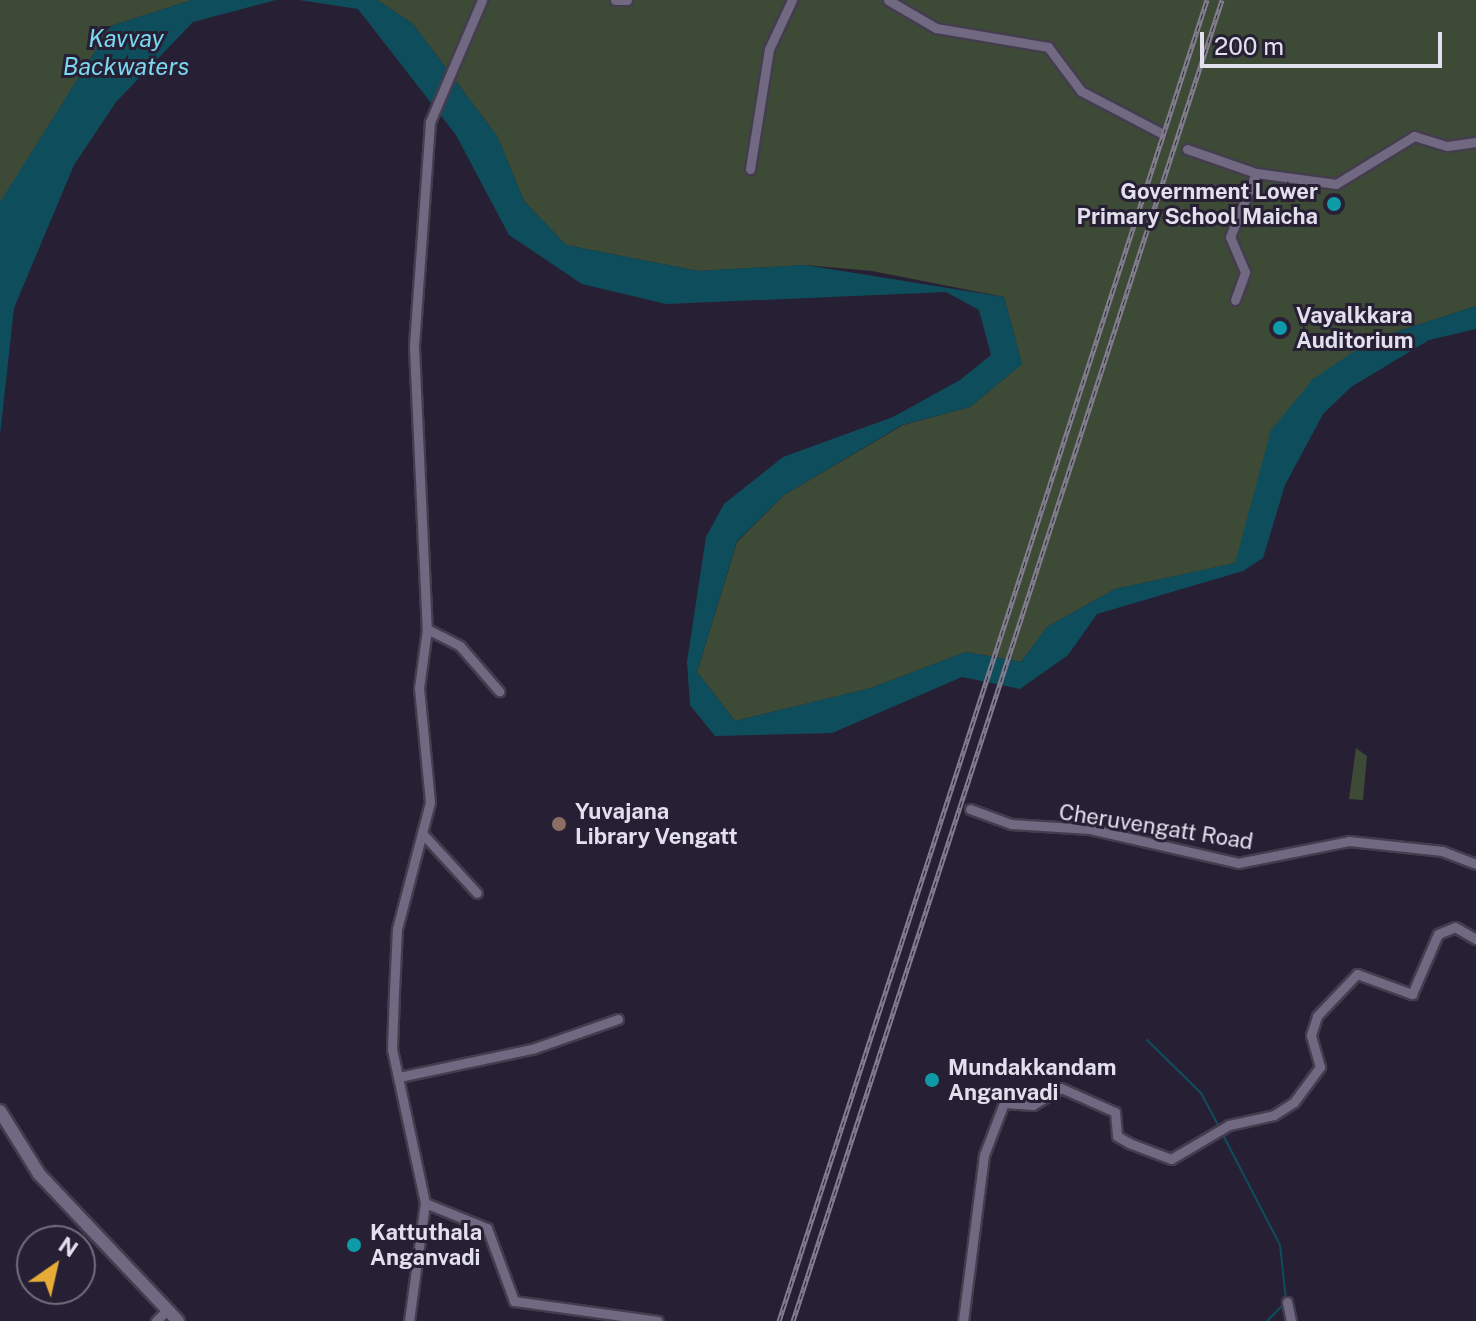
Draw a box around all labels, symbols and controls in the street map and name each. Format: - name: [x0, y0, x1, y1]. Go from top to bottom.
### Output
- scale bar: [1204, 16, 1446, 66]
- water label: Kavvay Backwaters: [63, 25, 189, 81]
- text: 200 m: [1214, 32, 1284, 60]
- place label: Government Lower Primary School Maicha: [1076, 178, 1318, 230]
- marker: Government Lower Primary School Maicha: [1325, 195, 1343, 213]
- place label: Vayalkkara Auditorium: [1296, 302, 1413, 354]
- marker: Vayalkkara Auditorium: [1271, 319, 1289, 337]
- place label: Yuvajana Library Vengatt: [575, 798, 738, 850]
- street label: Cheruvengatt Road: [1057, 799, 1255, 855]
- marker: Yuvajana Library Vengatt: [550, 815, 568, 833]
- place label: Mundakkandam Anganvadi: [948, 1054, 1116, 1106]
- marker: Mundakkandam Anganvadi: [923, 1071, 941, 1089]
- place label: Kattuthala Anganvadi: [370, 1219, 482, 1270]
- north arrow: [16, 1225, 96, 1305]
- text: N: [54, 1231, 83, 1262]
- marker: Kattuthala Anganvadi: [345, 1236, 363, 1254]

